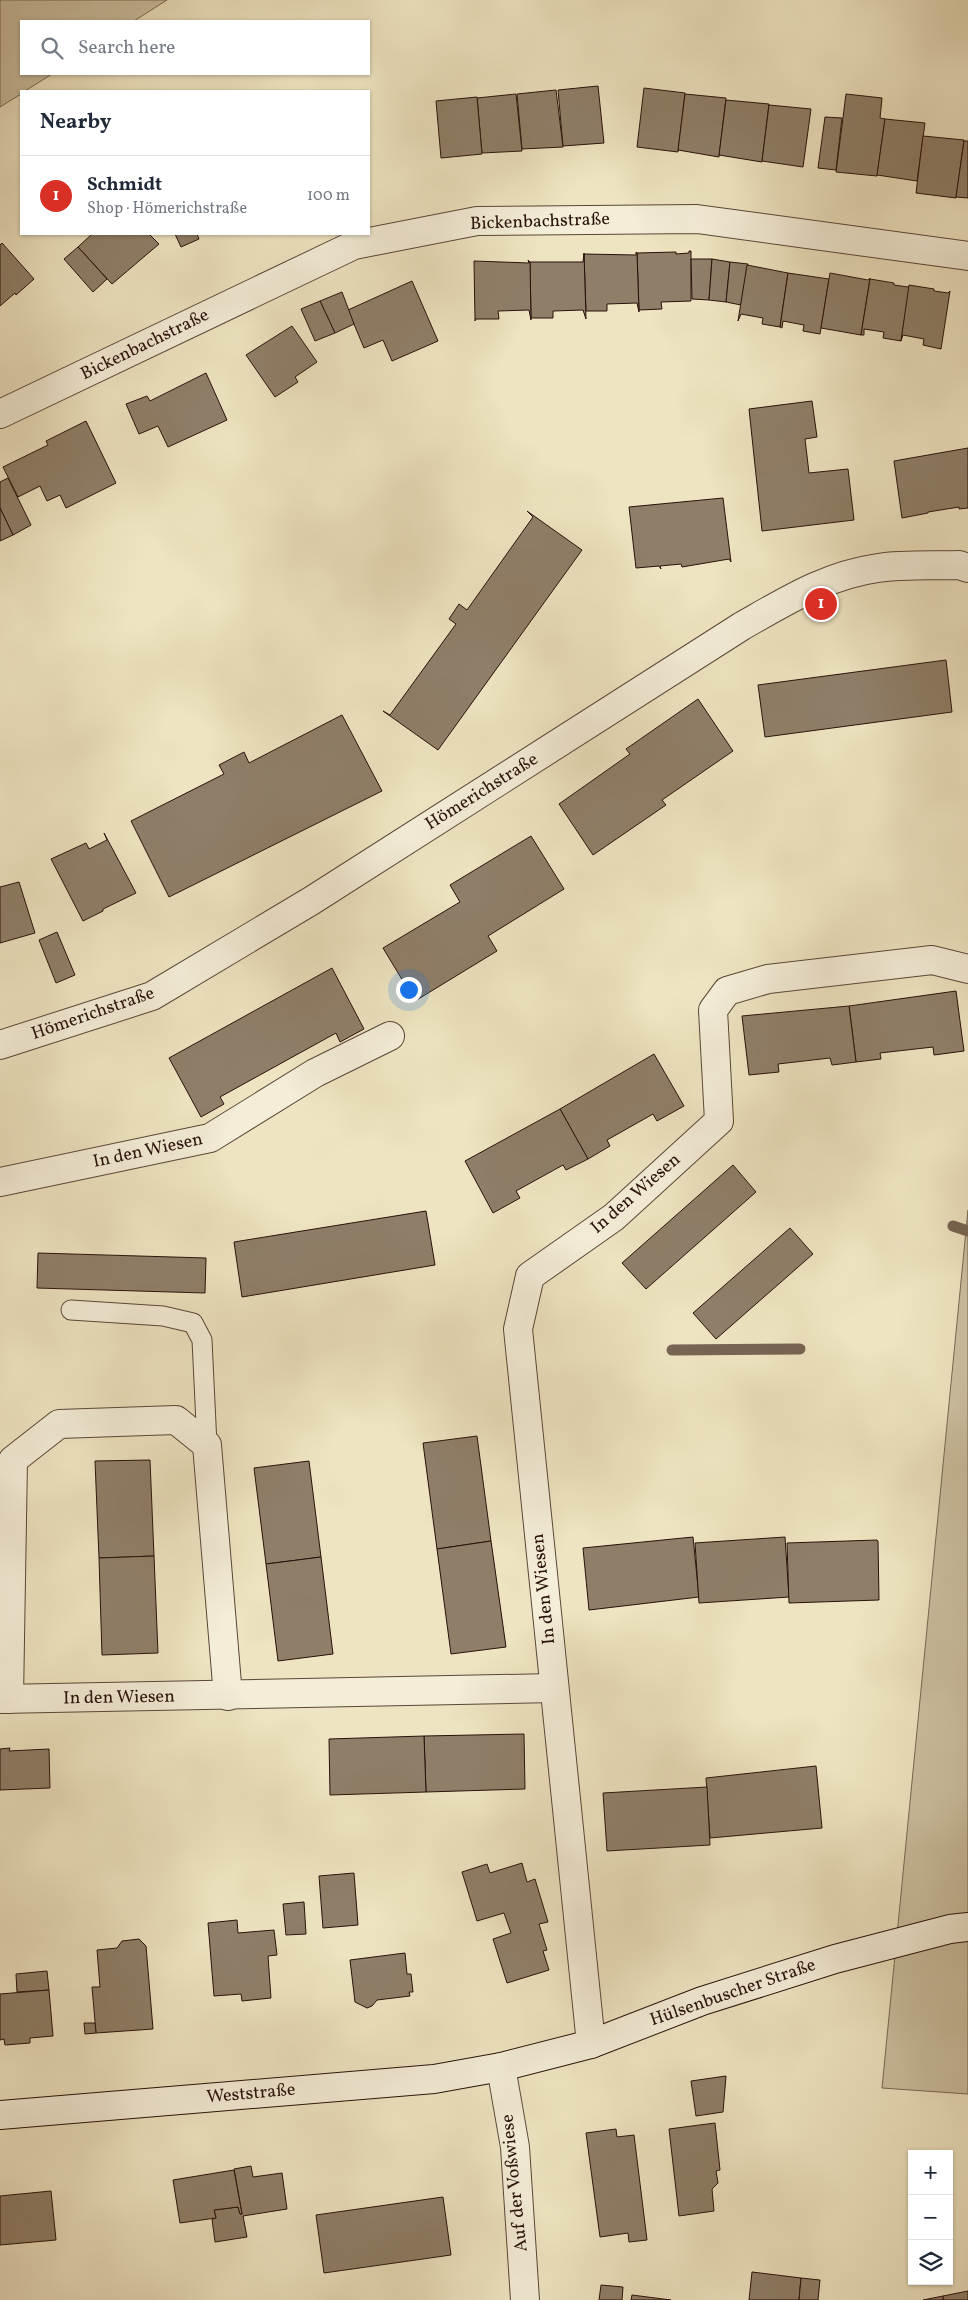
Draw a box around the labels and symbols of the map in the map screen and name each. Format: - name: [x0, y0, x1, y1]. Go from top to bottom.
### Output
- street label: Bickenbachstraße: [470, 207, 610, 237]
- street label: Bickenbachstraße: [77, 303, 213, 387]
- pin: 1: [805, 585, 837, 623]
- street label: Hömerichstraße: [421, 747, 543, 837]
- your location: [396, 977, 422, 1003]
- street label: Hömerichstraße: [28, 981, 158, 1047]
- street label: In den Wiesen: [91, 1127, 205, 1175]
- street label: In den Wiesen: [586, 1148, 687, 1240]
- street label: In den Wiesen: [526, 1532, 562, 1646]
- street label: In den Wiesen: [63, 1685, 175, 1711]
- street label: Hülsenbuscher Straße: [647, 1953, 819, 2033]
- street label: Weststraße: [206, 2078, 296, 2110]
- street label: Auf der Voßwiese: [495, 2113, 535, 2253]

